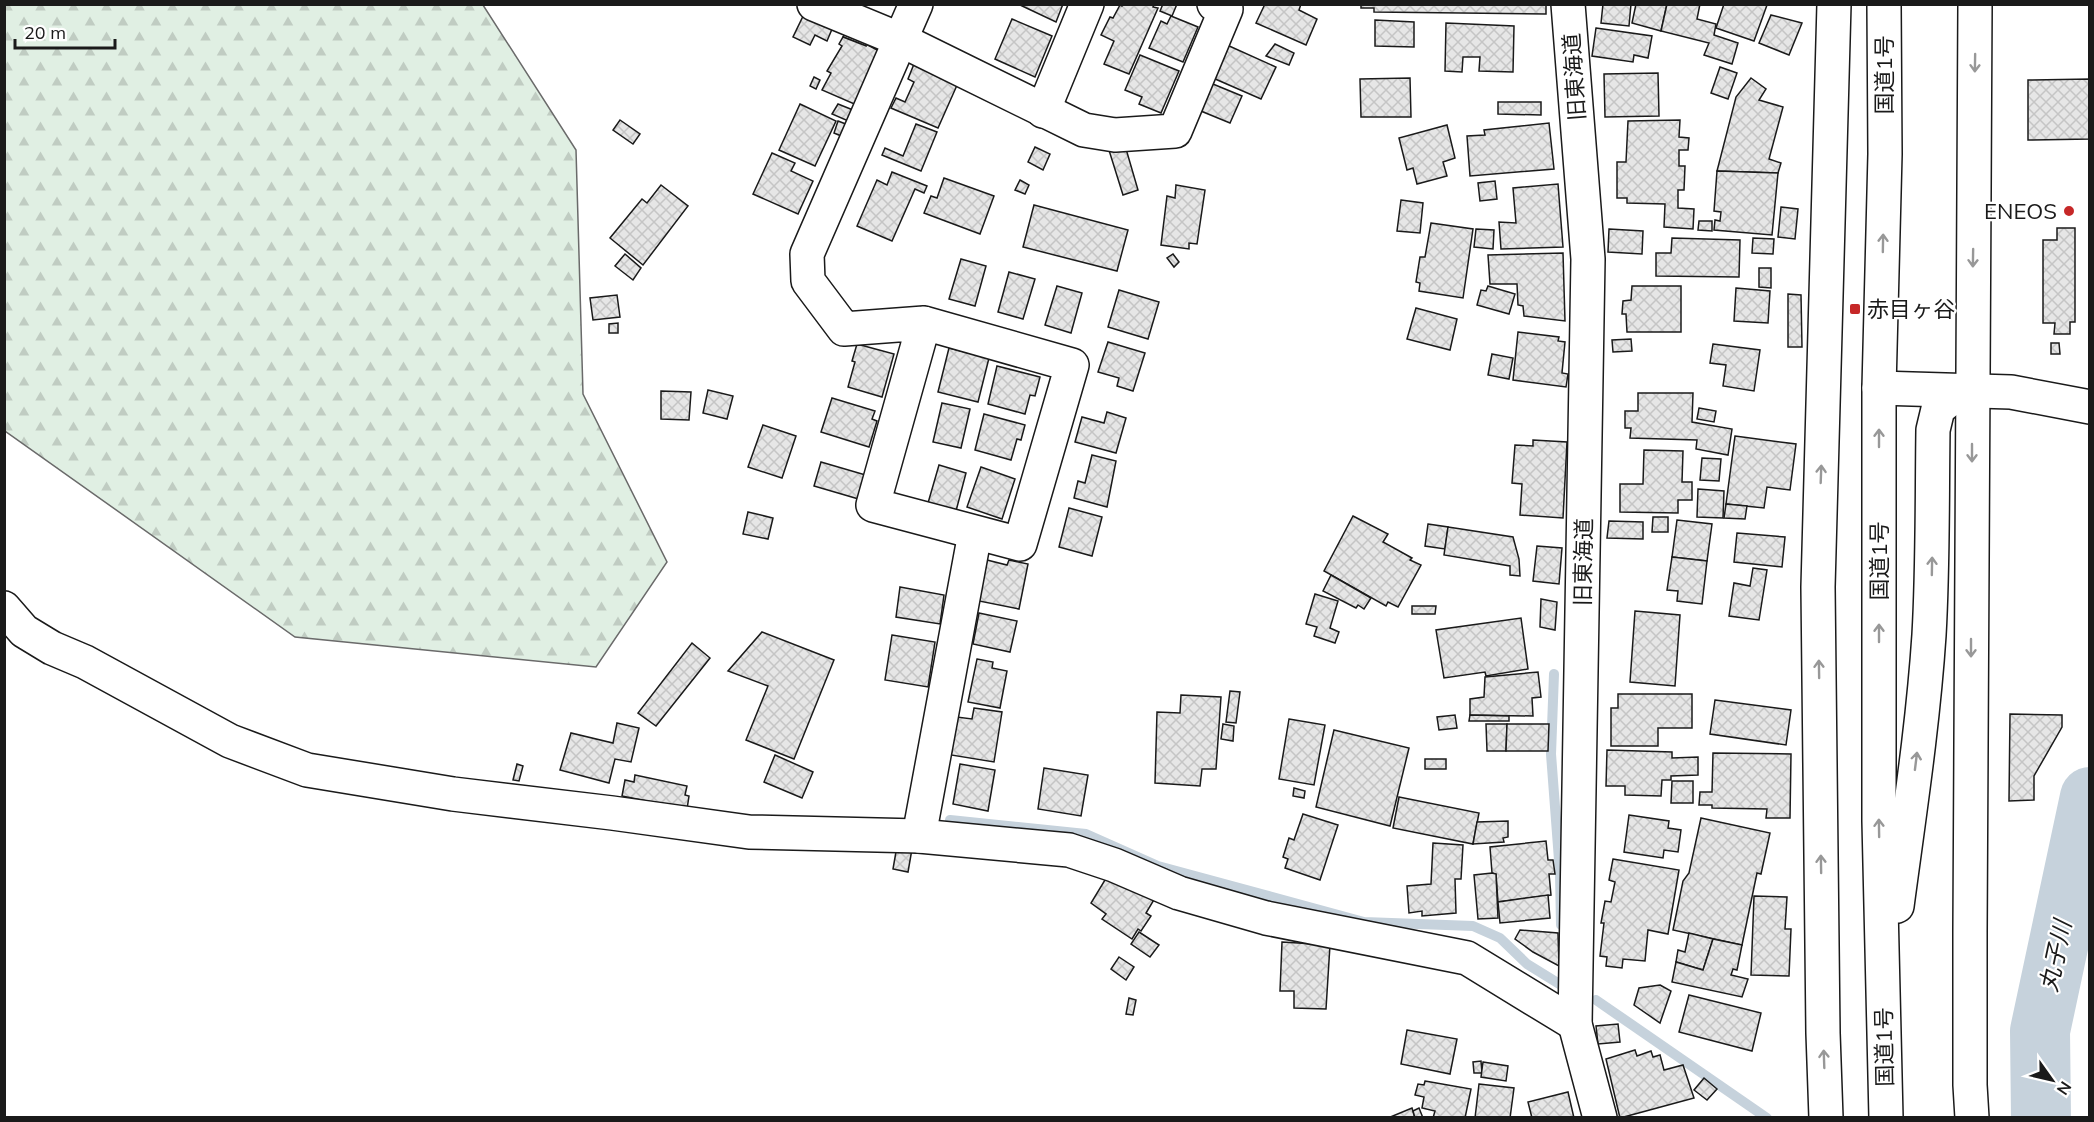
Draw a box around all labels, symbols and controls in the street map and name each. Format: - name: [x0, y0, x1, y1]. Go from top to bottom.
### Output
- scale bar: [15, 12, 116, 50]
- text: 20 m: [24, 21, 66, 44]
- street label: 旧東海道: [1557, 32, 1591, 122]
- street label: 国道1号: [1870, 35, 1898, 115]
- one-way arrow: [1969, 52, 1981, 72]
- place label: ENEOS: [1984, 197, 2057, 225]
- marker: ENEOS: [2062, 204, 2076, 218]
- one-way arrow: [1877, 234, 1888, 254]
- one-way arrow: [1967, 247, 1979, 267]
- place label: 赤目ヶ谷: [1867, 295, 1955, 323]
- marker: 赤目ヶ谷: [1848, 302, 1862, 316]
- one-way arrow: [1873, 429, 1885, 449]
- one-way arrow: [1966, 442, 1978, 462]
- one-way arrow: [1815, 465, 1826, 485]
- street label: 旧東海道: [1568, 518, 1598, 606]
- street label: 国道1号: [1865, 521, 1893, 601]
- one-way arrow: [1926, 557, 1938, 577]
- one-way arrow: [1873, 624, 1885, 644]
- one-way arrow: [1965, 637, 1977, 657]
- one-way arrow: [1813, 660, 1824, 680]
- one-way arrow: [1911, 751, 1922, 771]
- one-way arrow: [1873, 819, 1885, 839]
- one-way arrow: [1815, 855, 1827, 875]
- water label: 丸子川: [2033, 915, 2078, 994]
- street label: 国道1号: [1869, 1007, 1899, 1087]
- one-way arrow: [1818, 1050, 1829, 1070]
- north arrow: [2022, 1050, 2082, 1110]
- text: N: [2053, 1078, 2076, 1099]

